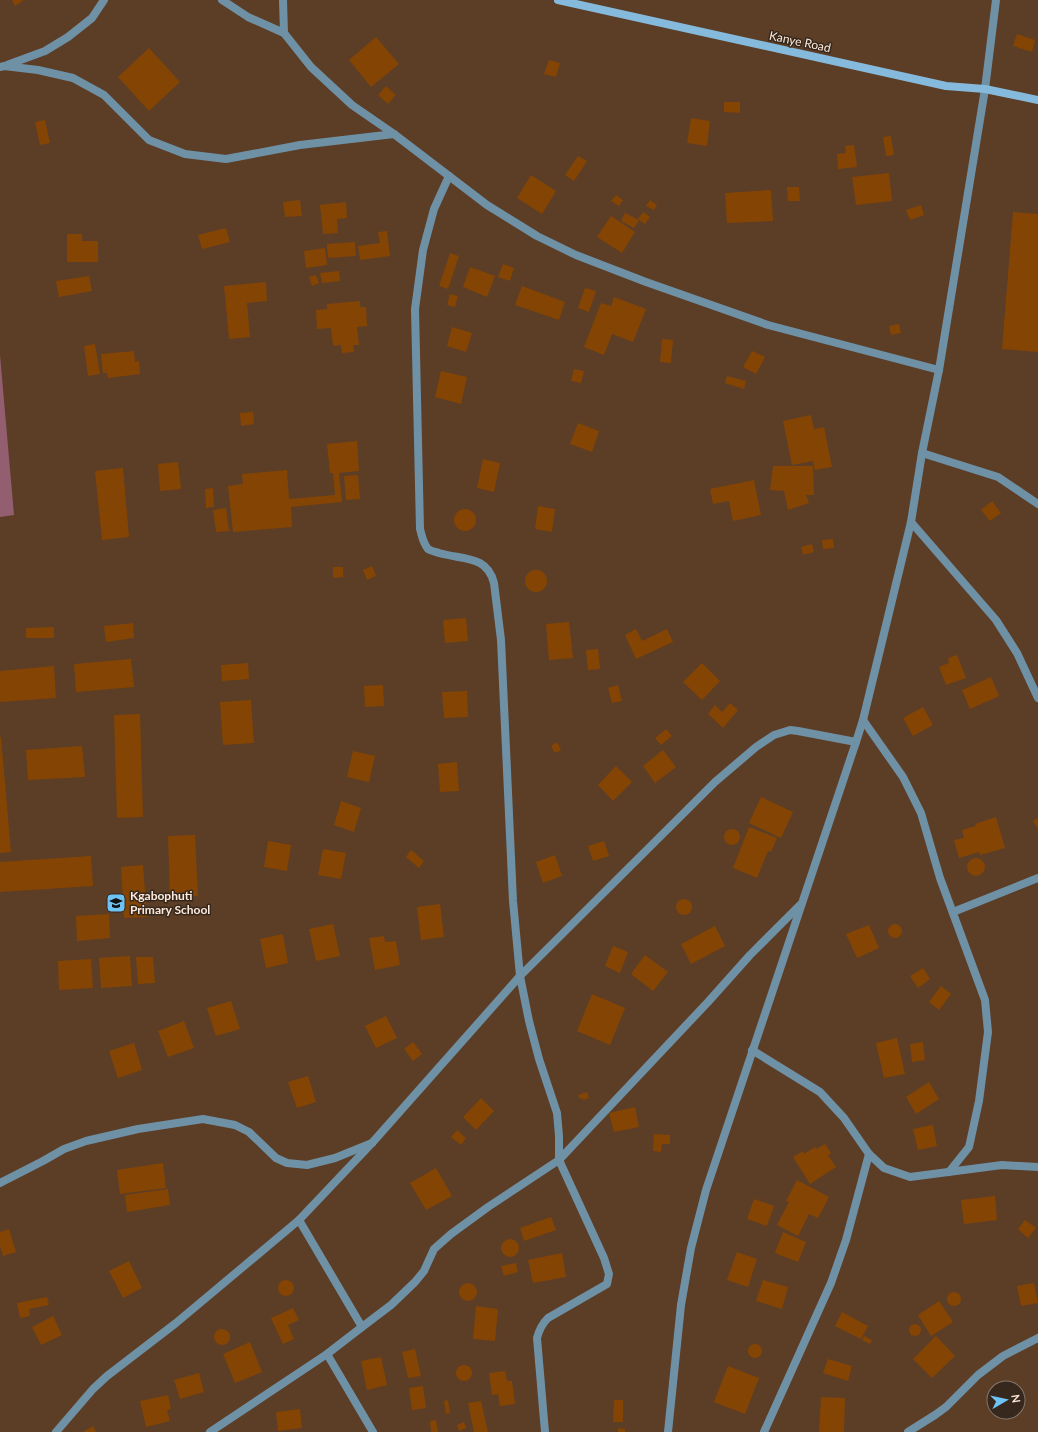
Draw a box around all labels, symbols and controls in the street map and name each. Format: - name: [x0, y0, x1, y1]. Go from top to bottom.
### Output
- street label: Kanye Road: [768, 28, 832, 55]
- place label: Kgabophuti Primary School: [130, 888, 210, 917]
- school or university icon: Kgabophuti Primary School: [105, 892, 127, 914]
- north arrow: [986, 1380, 1026, 1420]
- text: N: [1009, 1393, 1023, 1404]

